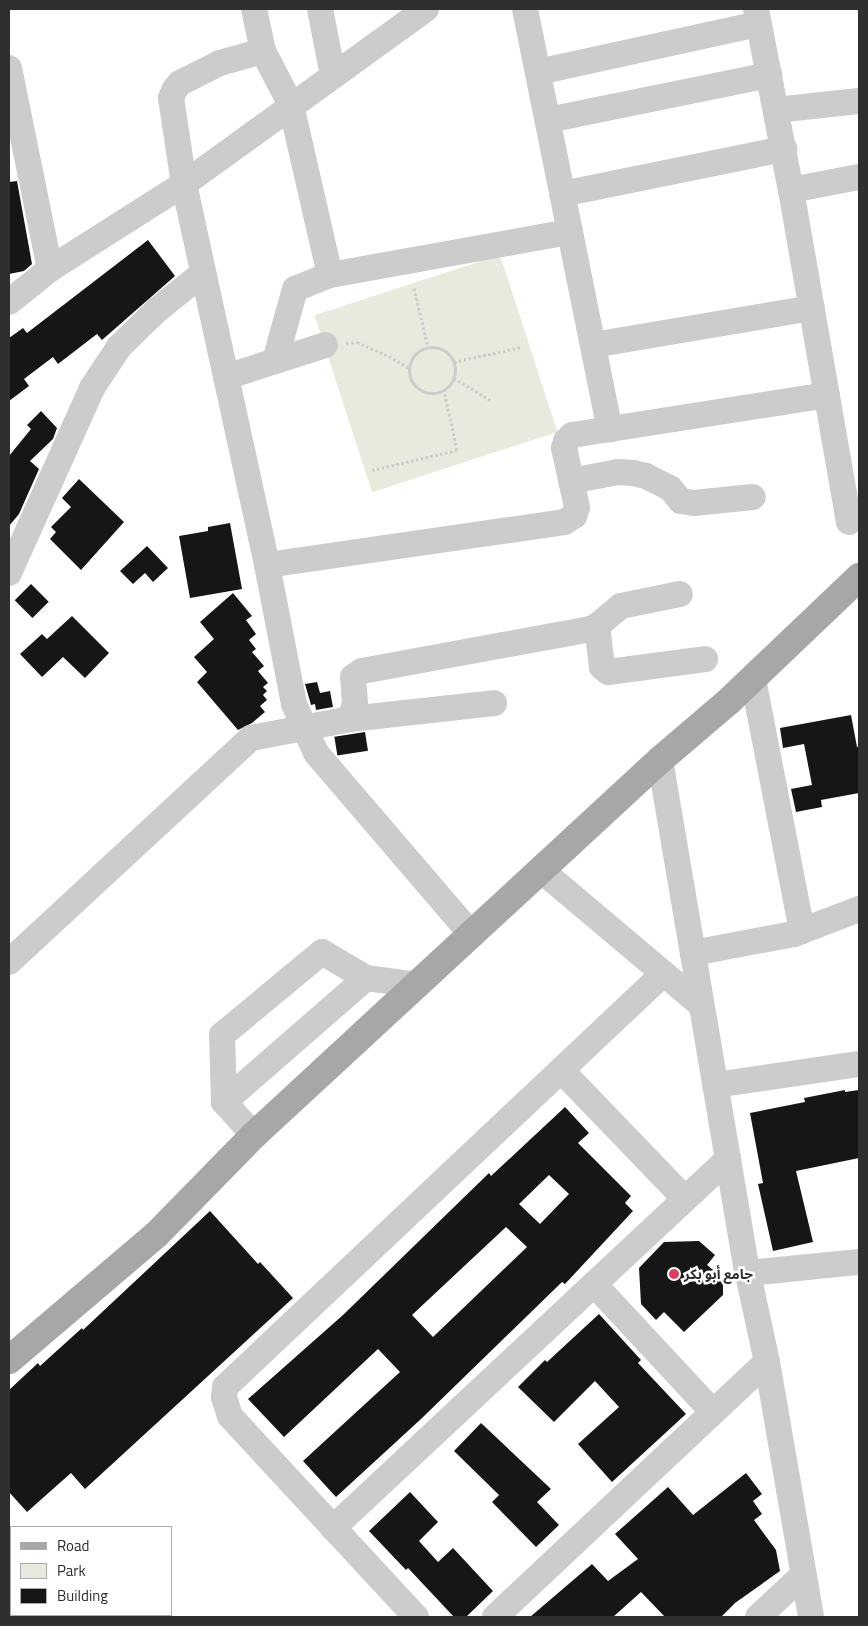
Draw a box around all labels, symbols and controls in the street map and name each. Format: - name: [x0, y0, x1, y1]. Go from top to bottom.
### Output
- place label: جامع أبو بكر: [684, 1266, 753, 1282]
- marker: جامع أبو بكر: [668, 1268, 680, 1280]
- legend: [10, 1526, 172, 1616]
- text: Road: [57, 1534, 89, 1557]
- text: Park: [57, 1559, 86, 1582]
- text: Building: [57, 1584, 108, 1607]

